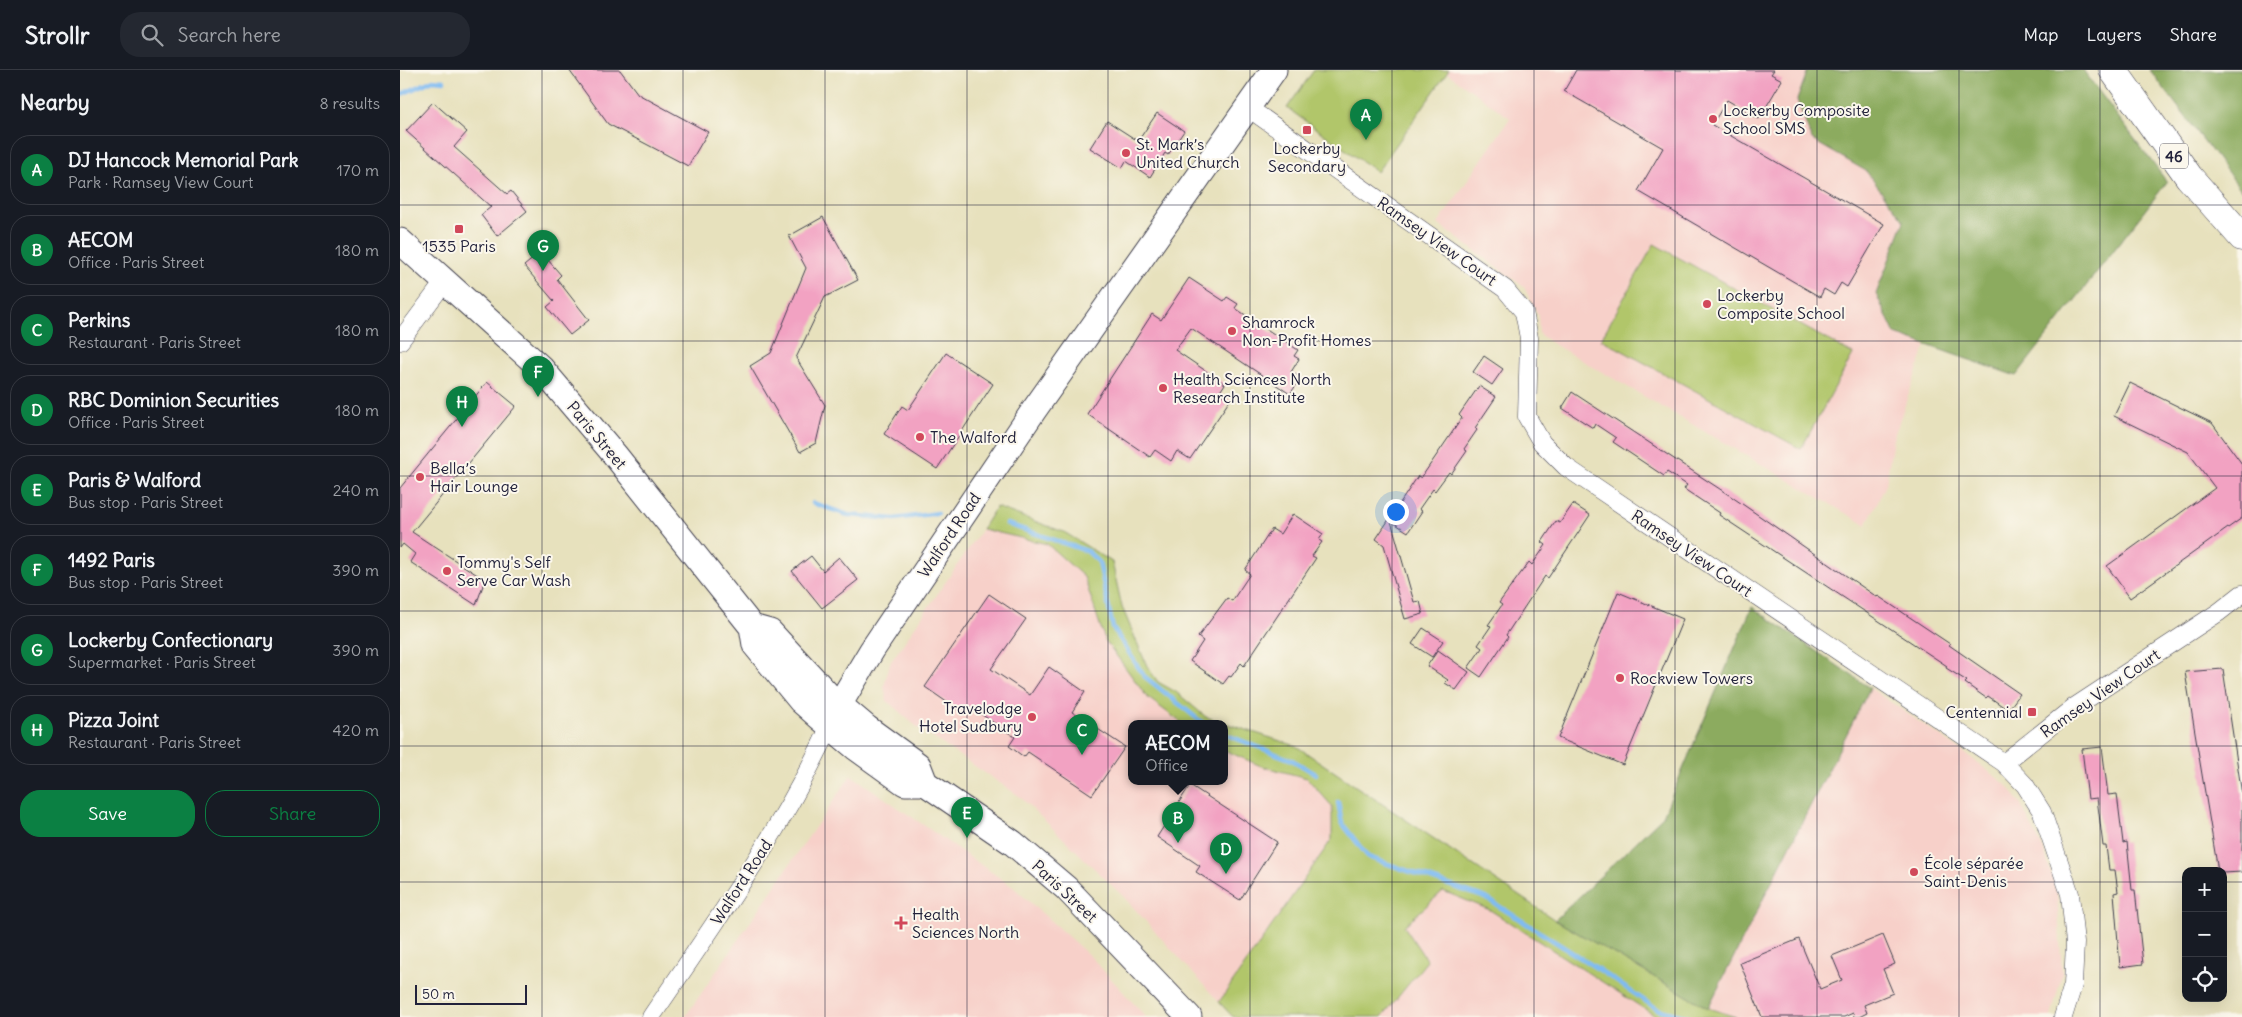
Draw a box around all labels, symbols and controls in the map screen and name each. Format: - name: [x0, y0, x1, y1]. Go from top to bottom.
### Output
- search box: [120, 12, 470, 57]
- text: Strollr: [25, 20, 90, 50]
- icon: search: [138, 21, 166, 49]
- text: Search here: [178, 23, 281, 47]
- text: Map: [2023, 23, 2058, 46]
- text: Layers: [2086, 23, 2142, 46]
- text: Share: [2170, 23, 2217, 46]
- text: Nearby: [20, 89, 90, 116]
- text: 8 results: [319, 93, 380, 113]
- pin: A: [1350, 99, 1382, 140]
- place label: Lockerby Composite School SMS: [1723, 100, 1870, 138]
- marker: Lockerby Composite School SMS: [1707, 113, 1719, 125]
- marker: Lockerby Secondary: [1301, 124, 1313, 136]
- place label: St. Mark’s United Church: [1136, 134, 1239, 172]
- place label: Lockerby Secondary: [1268, 138, 1346, 176]
- road number: 46: [2160, 144, 2188, 168]
- marker: St. Mark’s United Church: [1120, 147, 1132, 159]
- text: DJ Hancock Memorial Park: [68, 148, 298, 172]
- text: A: [32, 160, 42, 180]
- text: 170 m: [336, 160, 379, 180]
- text: Park · Ramsey View Court: [68, 172, 254, 192]
- street label: Ramsey View Court: [1373, 192, 1501, 290]
- marker: 1535 Paris: [453, 223, 465, 235]
- text: AECOM: [68, 228, 133, 252]
- pin: G: [527, 230, 559, 271]
- place label: 1535 Paris: [422, 236, 496, 256]
- text: B: [32, 240, 42, 260]
- text: 180 m: [335, 240, 379, 260]
- text: Office · Paris Street: [68, 252, 204, 272]
- place label: Lockerby Composite School: [1717, 285, 1845, 323]
- marker: Lockerby Composite School: [1701, 298, 1713, 310]
- text: Perkins: [68, 308, 130, 332]
- place label: Shamrock Non-Profit Homes: [1242, 312, 1371, 350]
- text: C: [32, 320, 42, 340]
- text: 180 m: [335, 320, 379, 340]
- marker: Shamrock Non-Profit Homes: [1226, 325, 1238, 337]
- text: Restaurant · Paris Street: [68, 332, 241, 352]
- pin: F: [522, 356, 554, 397]
- place label: Health Sciences North Research Institute: [1173, 369, 1331, 407]
- marker: Health Sciences North Research Institute: [1157, 382, 1169, 394]
- pin: H: [446, 386, 478, 427]
- text: RBC Dominion Securities: [68, 388, 279, 412]
- street label: Paris Street: [563, 397, 631, 473]
- text: D: [31, 400, 43, 420]
- text: 180 m: [335, 400, 379, 420]
- text: Office · Paris Street: [68, 412, 204, 432]
- place label: The Walford: [930, 427, 1017, 447]
- marker: The Walford: [914, 431, 926, 443]
- place label: Bella’s Hair Lounge: [430, 458, 518, 496]
- text: Paris & Walford: [68, 468, 201, 492]
- marker: Bella’s Hair Lounge: [414, 471, 426, 483]
- text: E: [32, 480, 42, 500]
- text: 240 m: [333, 480, 379, 500]
- street label: Walford Road: [913, 489, 985, 581]
- text: Bus stop · Paris Street: [68, 492, 223, 512]
- your location: [1383, 499, 1409, 525]
- street label: Ramsey View Court: [1628, 505, 1757, 601]
- text: 1492 Paris: [68, 548, 155, 572]
- place label: Tommy's Self Serve Car Wash: [457, 552, 571, 590]
- text: F: [32, 560, 42, 580]
- text: 390 m: [332, 560, 379, 580]
- marker: Tommy's Self Serve Car Wash: [441, 565, 453, 577]
- text: Bus stop · Paris Street: [68, 572, 223, 592]
- text: Lockerby Confectionary: [68, 628, 273, 652]
- text: G: [31, 640, 43, 660]
- text: 390 m: [332, 640, 379, 660]
- street label: Ramsey View Court: [2036, 644, 2164, 742]
- text: Supermarket · Paris Street: [68, 652, 256, 672]
- place label: Rockview Towers: [1630, 668, 1753, 688]
- marker: Rockview Towers: [1614, 672, 1626, 684]
- place label: Travelodge Hotel Sudbury: [919, 698, 1022, 736]
- place label: Centennial: [1945, 702, 2022, 722]
- marker: Centennial: [2026, 706, 2038, 718]
- text: Pizza Joint: [68, 708, 159, 732]
- marker: Travelodge Hotel Sudbury: [1026, 711, 1038, 723]
- pin: C: [1066, 714, 1098, 755]
- text: H: [31, 720, 43, 740]
- text: 420 m: [333, 720, 379, 740]
- popup: [1128, 720, 1228, 785]
- text: AECOM: [1145, 731, 1211, 755]
- text: Restaurant · Paris Street: [68, 732, 241, 752]
- text: Office: [1145, 755, 1188, 775]
- button: Save: [20, 790, 195, 837]
- button: Share: [205, 790, 380, 837]
- pin: E: [951, 797, 983, 838]
- pin: B: [1162, 802, 1194, 843]
- pin: D: [1210, 833, 1242, 874]
- street label: Walford Road: [706, 836, 776, 928]
- place label: École séparée Saint-Denis: [1924, 853, 2024, 891]
- street label: Paris Street: [1028, 856, 1102, 927]
- marker: École séparée Saint-Denis: [1908, 866, 1920, 878]
- map controls: [2182, 867, 2227, 1002]
- button: +: [2182, 867, 2227, 912]
- place label: Health Sciences North: [912, 904, 1019, 942]
- button: −: [2182, 912, 2227, 957]
- marker: Health Sciences North: [894, 916, 908, 930]
- button: locate: [2182, 957, 2227, 1002]
- scale bar: [415, 982, 528, 1005]
- text: 50 m: [422, 985, 455, 1003]

